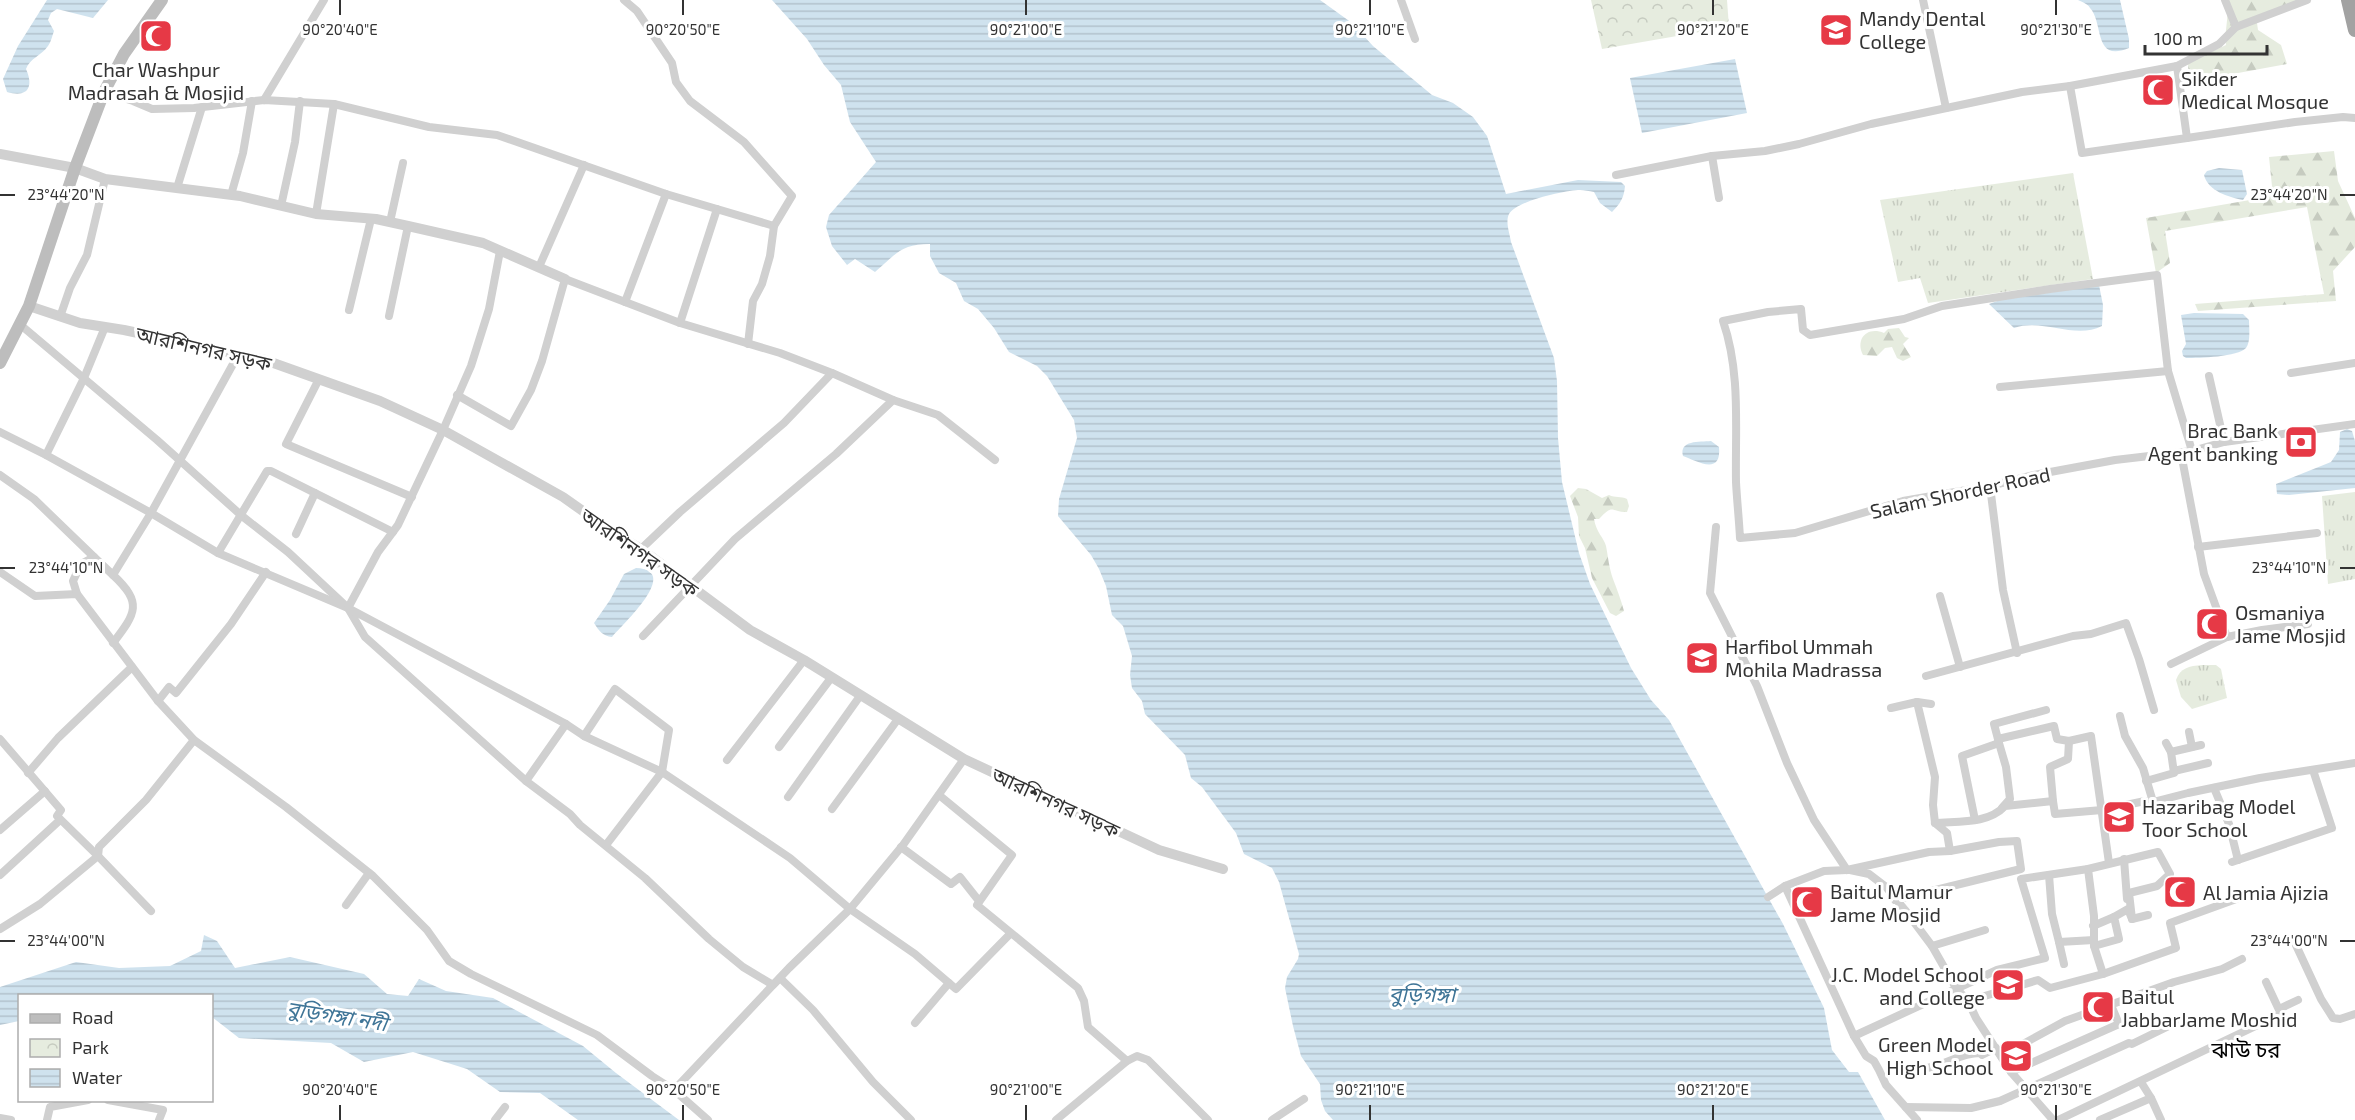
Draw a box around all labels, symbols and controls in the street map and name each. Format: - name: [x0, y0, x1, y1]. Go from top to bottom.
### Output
- place label: Mandy Dental College: [1859, 6, 1985, 53]
- school or university icon: Mandy Dental College: [1818, 12, 1854, 48]
- mosque icon: Char Washpur Madrasah & Mosjid: [138, 18, 174, 54]
- scale bar: [2145, 18, 2266, 56]
- text: 90°20'40"E: [302, 20, 378, 38]
- text: 90°20'50"E: [646, 20, 720, 38]
- text: 90°21'00"E: [990, 20, 1062, 38]
- text: 90°21'10"E: [1335, 20, 1405, 38]
- text: 90°21'20"E: [1677, 20, 1749, 38]
- text: 90°21'30"E: [2020, 20, 2092, 38]
- text: 100 m: [2154, 27, 2203, 49]
- place label: Char Washpur Madrasah & Mosjid: [68, 57, 244, 104]
- place label: Sikder Medical Mosque: [2181, 66, 2329, 113]
- mosque icon: Sikder Medical Mosque: [2140, 72, 2176, 108]
- text: 23°44'20"N: [27, 185, 105, 203]
- text: 23°44'20"N: [2250, 185, 2328, 203]
- street label: আরশিনগর সড়ক: [133, 321, 275, 375]
- place label: Brac Bank Agent banking: [2148, 418, 2278, 465]
- bank icon: Brac Bank Agent banking: [2283, 424, 2319, 460]
- street label: Salam Shorder Road: [1868, 461, 2052, 523]
- street label: আরশিনগর সড়ক: [576, 502, 704, 602]
- text: 23°44'10"N: [29, 558, 103, 576]
- text: 23°44'10"N: [2252, 558, 2326, 576]
- place label: Osmaniya Jame Mosjid: [2235, 600, 2346, 647]
- mosque icon: Osmaniya Jame Mosjid: [2194, 606, 2230, 642]
- place label: Harfibol Ummah Mohila Madrassa: [1725, 634, 1882, 681]
- school or university icon: Harfibol Ummah Mohila Madrassa: [1684, 640, 1720, 676]
- street label: আরশিনগর সড়ক: [987, 761, 1124, 842]
- place label: Hazaribag Model Toor School: [2142, 794, 2296, 841]
- school or university icon: Hazaribag Model Toor School: [2101, 799, 2137, 835]
- mosque icon: Al Jamia Ajizia: [2162, 874, 2198, 910]
- place label: Baitul Mamur Jame Mosjid: [1830, 879, 1953, 926]
- place label: Al Jamia Ajizia: [2203, 880, 2329, 904]
- mosque icon: Baitul Mamur Jame Mosjid: [1789, 884, 1825, 920]
- text: 23°44'00"N: [27, 931, 105, 949]
- text: 23°44'00"N: [2250, 931, 2328, 949]
- place label: J.C. Model School and College: [1831, 962, 1985, 1009]
- school or university icon: J.C. Model School and College: [1990, 967, 2026, 1003]
- water label: বুড়িগঙ্গা: [1389, 981, 1460, 1007]
- place label: Baitul JabbarJame Moshid: [2121, 984, 2297, 1031]
- mosque icon: Baitul JabbarJame Moshid: [2080, 989, 2116, 1025]
- legend: [18, 994, 213, 1102]
- water label: বুড়িগঙ্গা নদী: [285, 995, 393, 1037]
- text: Road: [72, 1006, 113, 1028]
- place label: Green Model High School: [1878, 1032, 1993, 1079]
- text: Park: [72, 1036, 109, 1058]
- district label: ঝাউ চর: [2211, 1036, 2281, 1062]
- school or university icon: Green Model High School: [1998, 1038, 2034, 1074]
- text: Water: [72, 1066, 122, 1088]
- text: 90°20'40"E: [302, 1080, 378, 1098]
- text: 90°20'50"E: [646, 1080, 720, 1098]
- text: 90°21'00"E: [990, 1080, 1062, 1098]
- text: 90°21'10"E: [1335, 1080, 1405, 1098]
- text: 90°21'20"E: [1677, 1080, 1749, 1098]
- text: 90°21'30"E: [2020, 1080, 2092, 1098]

